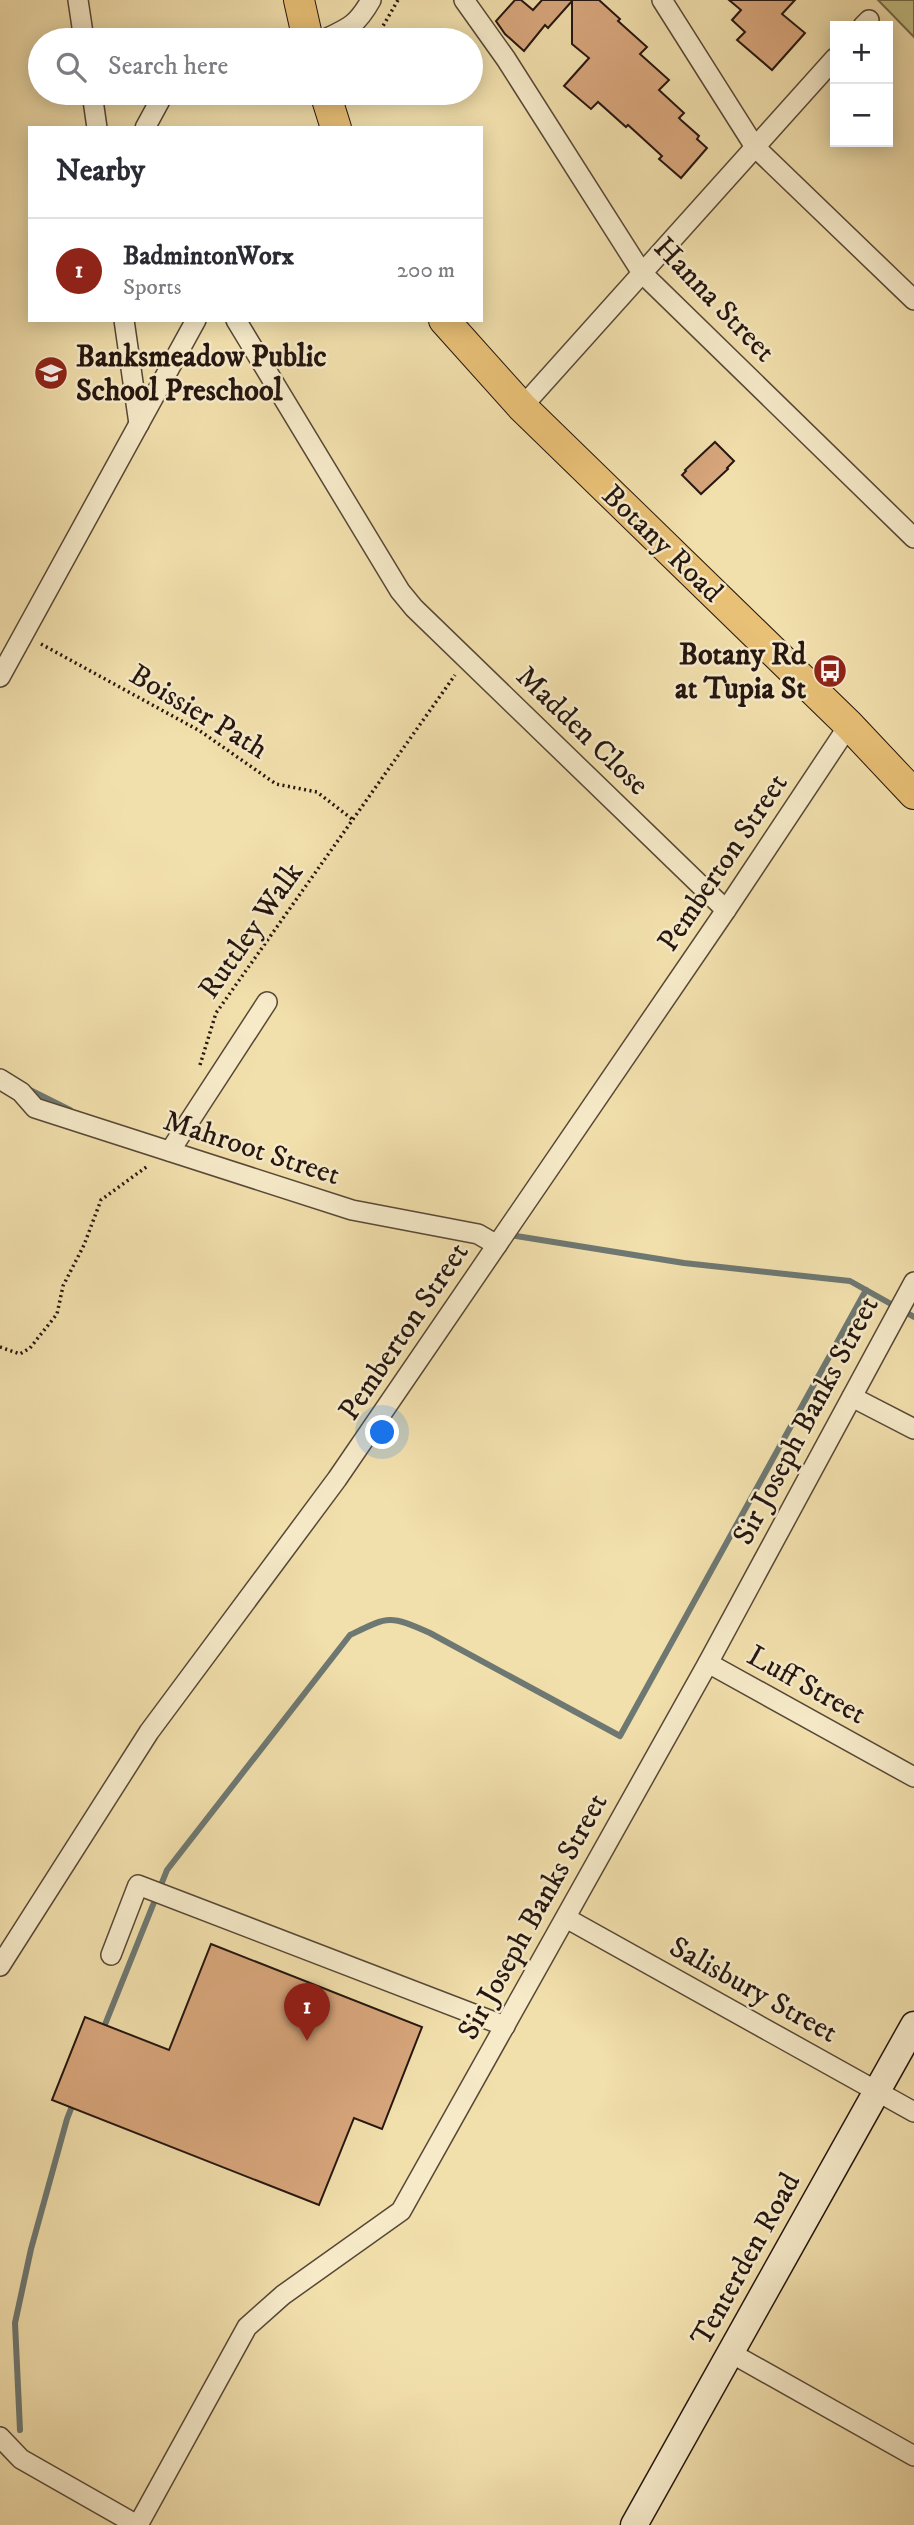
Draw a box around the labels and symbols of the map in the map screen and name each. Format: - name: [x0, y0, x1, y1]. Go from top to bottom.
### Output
- street label: Hanna Street: [645, 230, 783, 370]
- place label: Banksmeadow Public School Preschool: [76, 339, 327, 410]
- school or university icon: Banksmeadow Public School Preschool: [32, 354, 70, 392]
- street label: Botany Road: [594, 477, 730, 611]
- place label: Botany Rd at Tupia St: [675, 637, 807, 708]
- bus stop icon: Botany Rd at Tupia St: [811, 652, 849, 690]
- street label: Boissier Path: [122, 657, 274, 768]
- street label: Madden Close: [508, 659, 656, 804]
- street label: Pemberton Street: [650, 767, 796, 959]
- street label: Ruttley Walk: [191, 855, 312, 1006]
- street label: Mahroot Street: [159, 1103, 344, 1194]
- street label: Pemberton Street: [331, 1236, 477, 1428]
- street label: Sir Joseph Banks Street: [725, 1290, 888, 1551]
- your location: [365, 1415, 399, 1449]
- street label: Luff Street: [740, 1638, 872, 1733]
- street label: Sir Joseph Banks Street: [450, 1787, 616, 2046]
- street label: Salisbury Street: [663, 1929, 844, 2052]
- pin: 1: [284, 1983, 330, 2041]
- street label: Tenterden Road: [684, 2167, 809, 2353]

